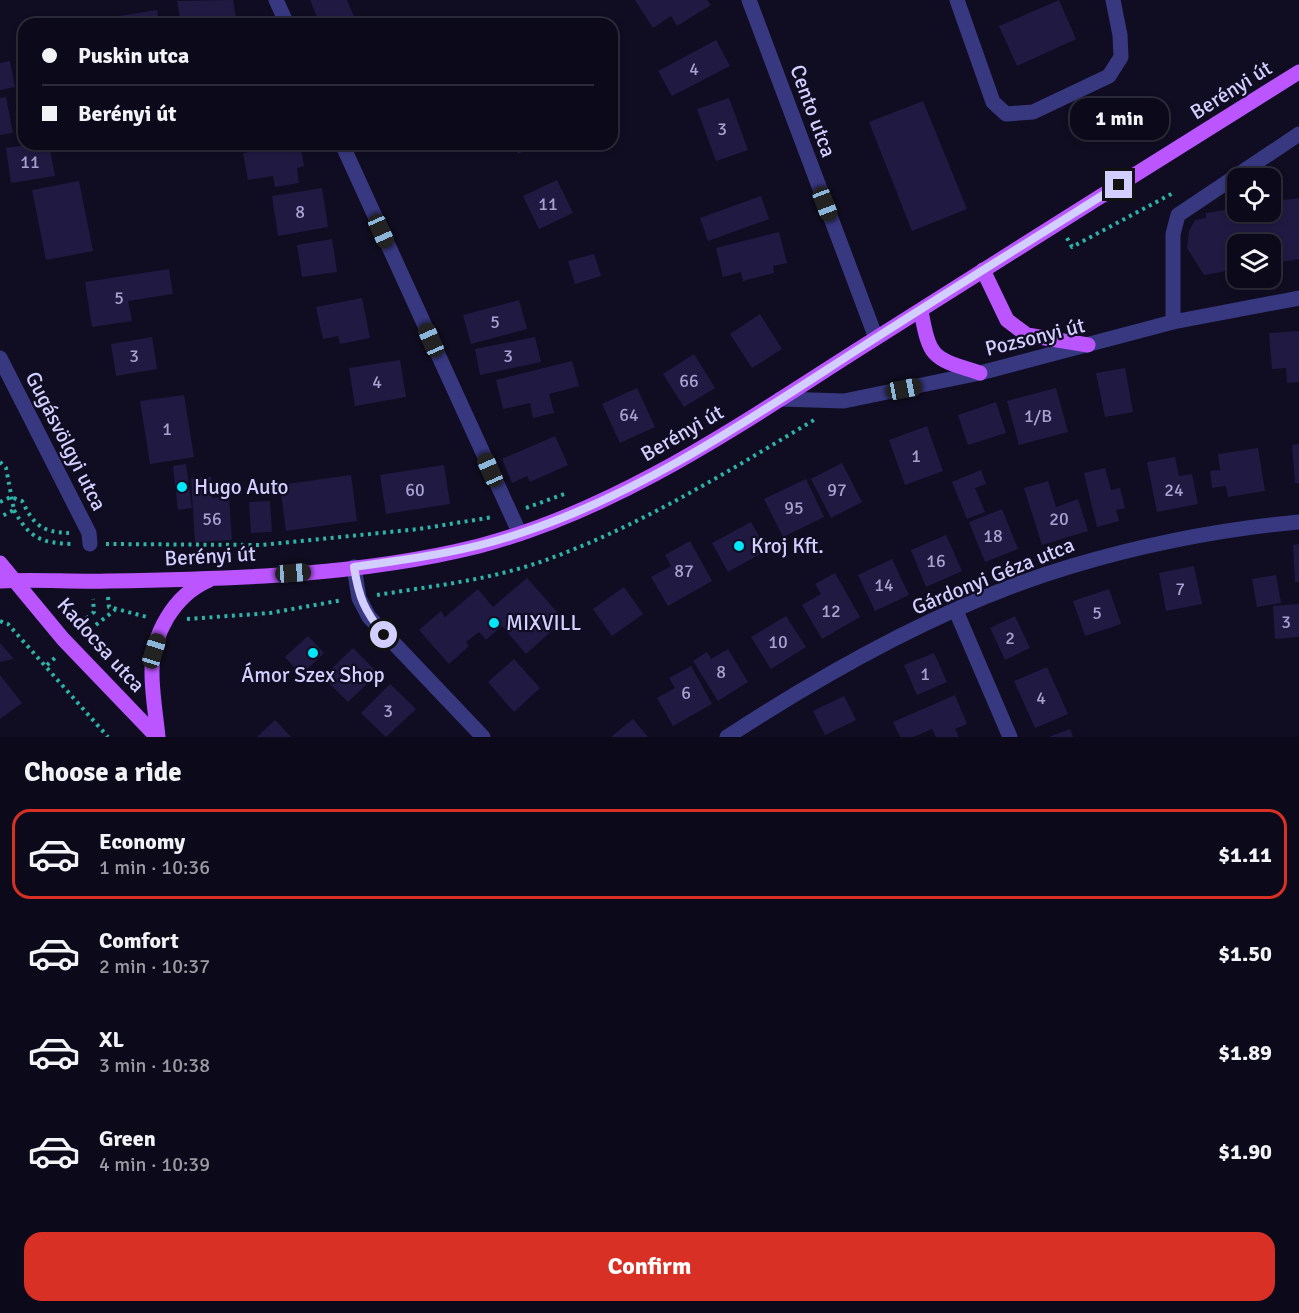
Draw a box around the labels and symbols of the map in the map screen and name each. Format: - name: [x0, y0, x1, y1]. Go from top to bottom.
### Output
- street label: Berényi út: [1185, 55, 1277, 125]
- house number: 4: [689, 58, 699, 80]
- street label: Cento utca: [784, 61, 842, 161]
- callout: 1 min: [1070, 98, 1168, 140]
- house number: 3: [717, 118, 727, 140]
- house number: 11: [20, 151, 40, 173]
- route end: [1105, 171, 1132, 198]
- car: [810, 184, 840, 224]
- house number: 11: [538, 193, 558, 215]
- house number: 8: [295, 201, 305, 223]
- car: [365, 211, 397, 251]
- house number: 5: [114, 287, 124, 309]
- house number: 5: [490, 311, 500, 333]
- street label: Pozsonyi út: [983, 312, 1087, 362]
- car: [415, 320, 447, 360]
- house number: 3: [129, 345, 139, 367]
- house number: 3: [503, 345, 513, 367]
- street label: Gugásvölgyi utca: [20, 367, 112, 515]
- house number: 66: [679, 370, 699, 392]
- house number: 4: [372, 371, 382, 393]
- car: [885, 377, 923, 401]
- street label: Berényi út: [636, 399, 728, 467]
- house number: 64: [619, 404, 639, 426]
- house number: 1/B: [1024, 405, 1052, 427]
- house number: 1: [162, 418, 172, 440]
- house number: 1: [911, 445, 921, 467]
- car: [474, 450, 506, 490]
- place label: Hugo Auto: [194, 474, 288, 500]
- house number: 60: [405, 479, 425, 501]
- house number: 97: [827, 479, 847, 501]
- house number: 24: [1164, 479, 1184, 501]
- marker: Hugo Auto: [175, 480, 189, 494]
- house number: 95: [784, 497, 804, 519]
- house number: 56: [202, 508, 222, 530]
- house number: 20: [1049, 508, 1069, 530]
- house number: 18: [983, 525, 1003, 547]
- street label: Gárdonyi Géza utca: [908, 532, 1078, 620]
- place label: Kroj Kft.: [751, 533, 824, 559]
- marker: Kroj Kft.: [732, 539, 746, 553]
- street label: Berényi út: [164, 541, 256, 571]
- house number: 16: [926, 550, 946, 572]
- house number: 87: [674, 560, 694, 582]
- car: [274, 563, 312, 583]
- house number: 14: [874, 574, 894, 596]
- house number: 7: [1175, 578, 1185, 600]
- street label: Kadocsa utca: [52, 592, 150, 698]
- house number: 12: [821, 600, 841, 622]
- house number: 5: [1092, 602, 1102, 624]
- place label: MIXVILL: [506, 610, 581, 636]
- house number: 3: [1281, 611, 1291, 633]
- marker: MIXVILL: [487, 616, 501, 630]
- route start: [370, 621, 397, 648]
- house number: 2: [1005, 627, 1015, 649]
- car: [140, 631, 168, 671]
- house number: 10: [768, 631, 788, 653]
- marker: Ámor Szex Shop: [306, 646, 320, 660]
- house number: 8: [716, 661, 726, 683]
- place label: Ámor Szex Shop: [241, 662, 385, 688]
- house number: 1: [920, 663, 930, 685]
- house number: 6: [681, 682, 691, 704]
- house number: 4: [1036, 687, 1046, 709]
- house number: 3: [383, 700, 393, 722]

